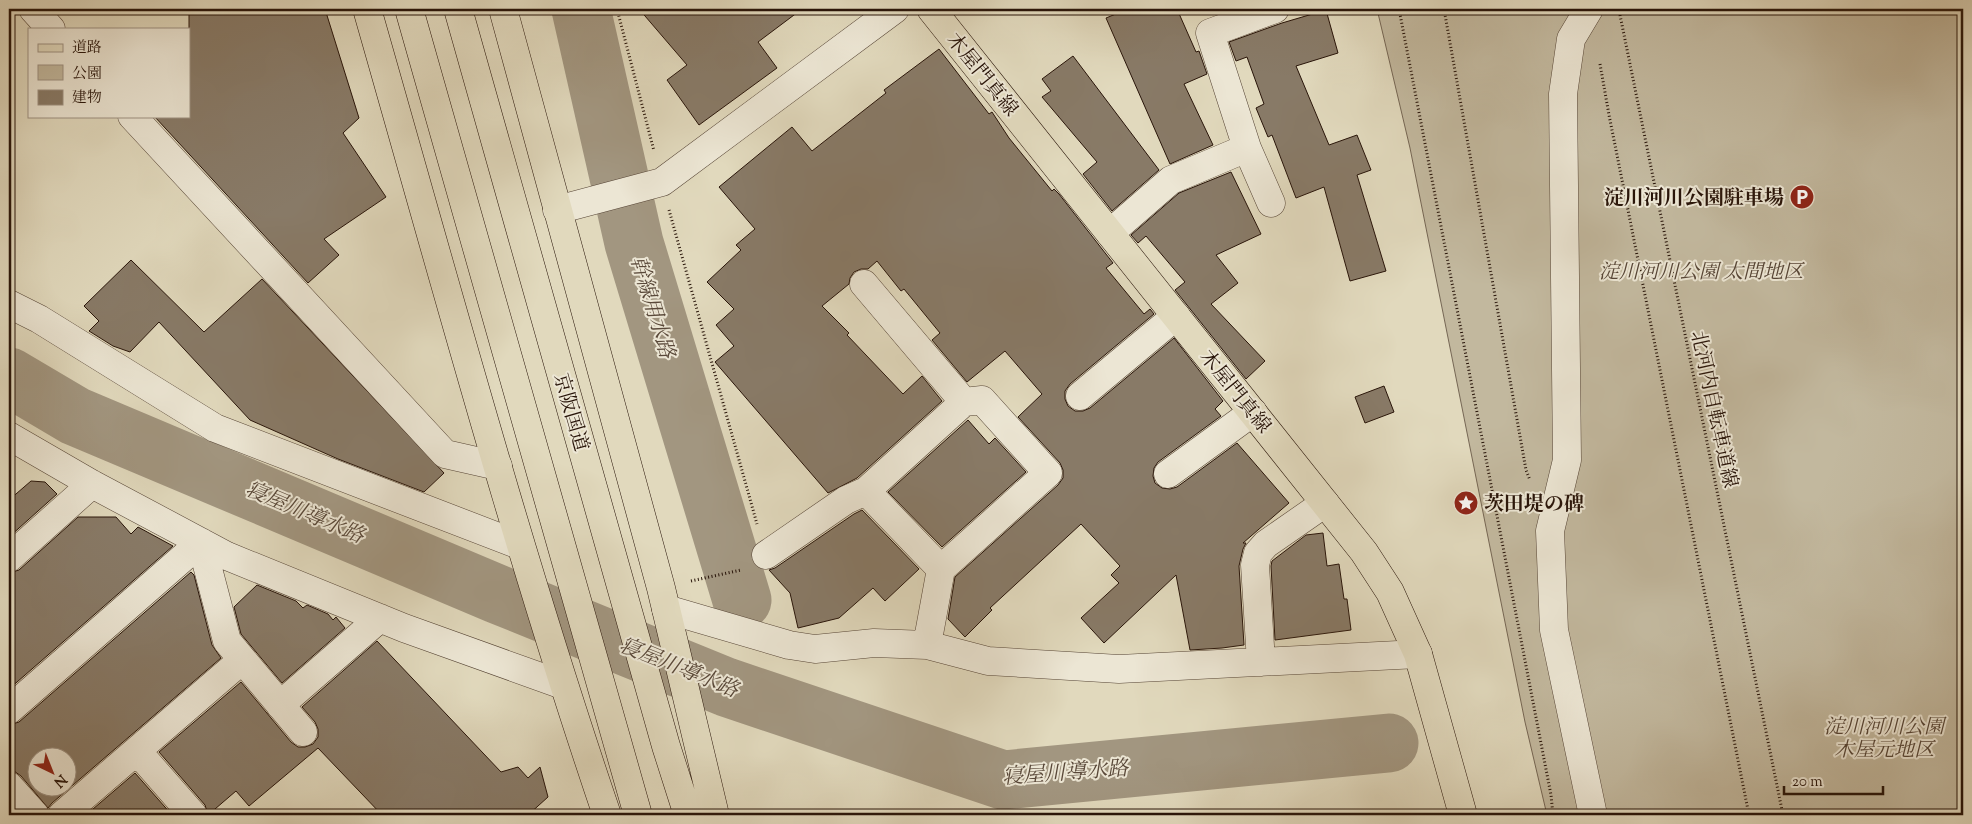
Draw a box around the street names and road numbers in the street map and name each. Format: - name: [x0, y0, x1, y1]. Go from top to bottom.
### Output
- street label: 木屋門真線: [938, 28, 1024, 124]
- street label: 北河内自転車道線: [1682, 328, 1743, 491]
- street label: 木屋門真線: [1191, 345, 1277, 441]
- street label: 京阪国道: [545, 370, 595, 455]

